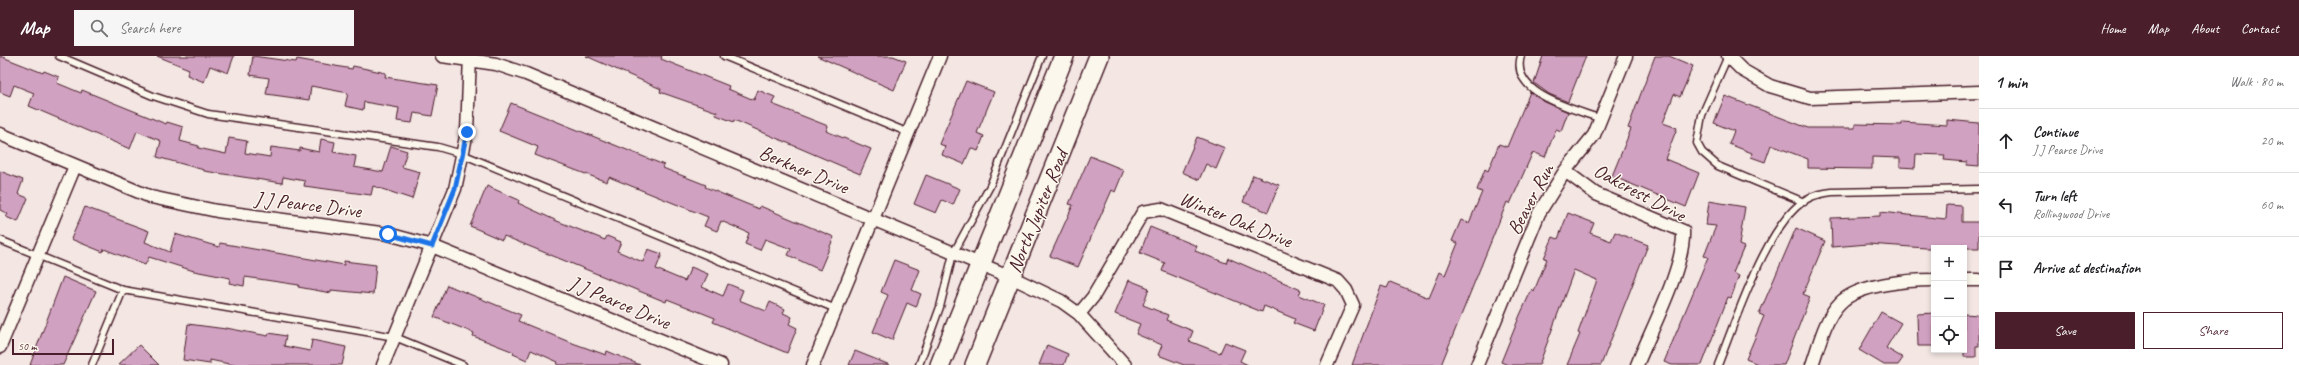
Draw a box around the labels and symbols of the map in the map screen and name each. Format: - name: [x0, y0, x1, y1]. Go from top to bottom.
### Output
- route end: [458, 123, 476, 141]
- street label: Berkner Drive: [755, 139, 854, 200]
- street label: North Jupiter Road: [1001, 143, 1075, 276]
- street label: Oakcrest Drive: [1589, 158, 1691, 228]
- street label: Beaver Run: [1501, 159, 1560, 239]
- street label: J J Pearce Drive: [252, 185, 364, 224]
- street label: Winter Oak Drive: [1176, 186, 1297, 254]
- route start: [379, 225, 397, 243]
- street label: J J Pearce Drive: [565, 270, 675, 335]
- scale bar: [12, 337, 114, 356]

